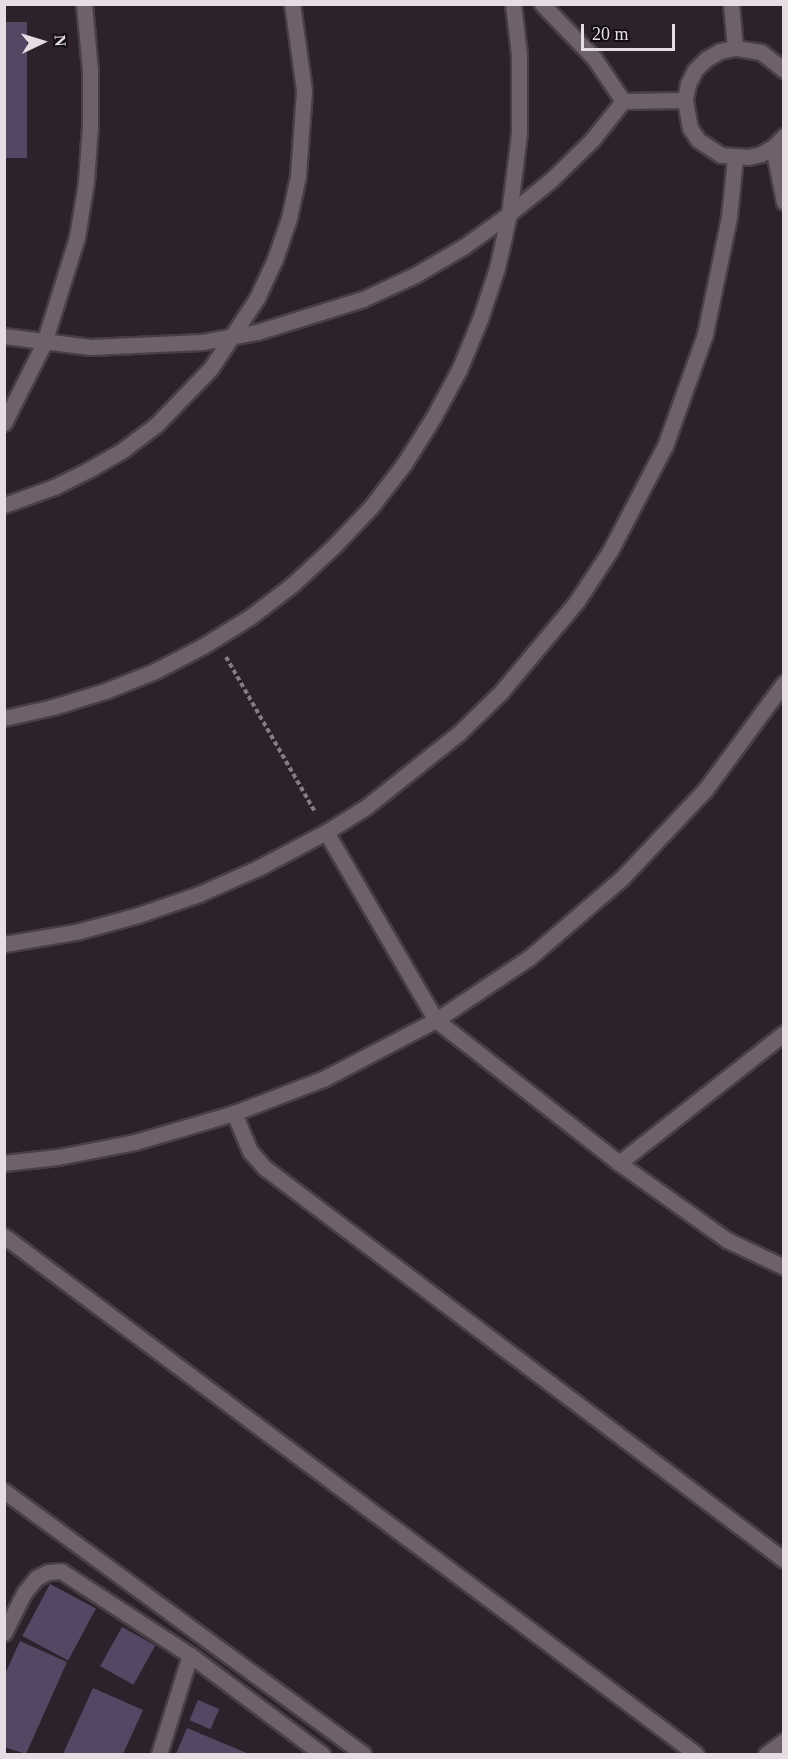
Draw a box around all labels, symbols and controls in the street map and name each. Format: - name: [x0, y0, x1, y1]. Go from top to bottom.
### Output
- north arrow: [12, 12, 72, 72]
- scale bar: [584, 12, 678, 50]
- text: 20 m: [592, 24, 629, 44]
- text: N: [52, 34, 69, 47]

